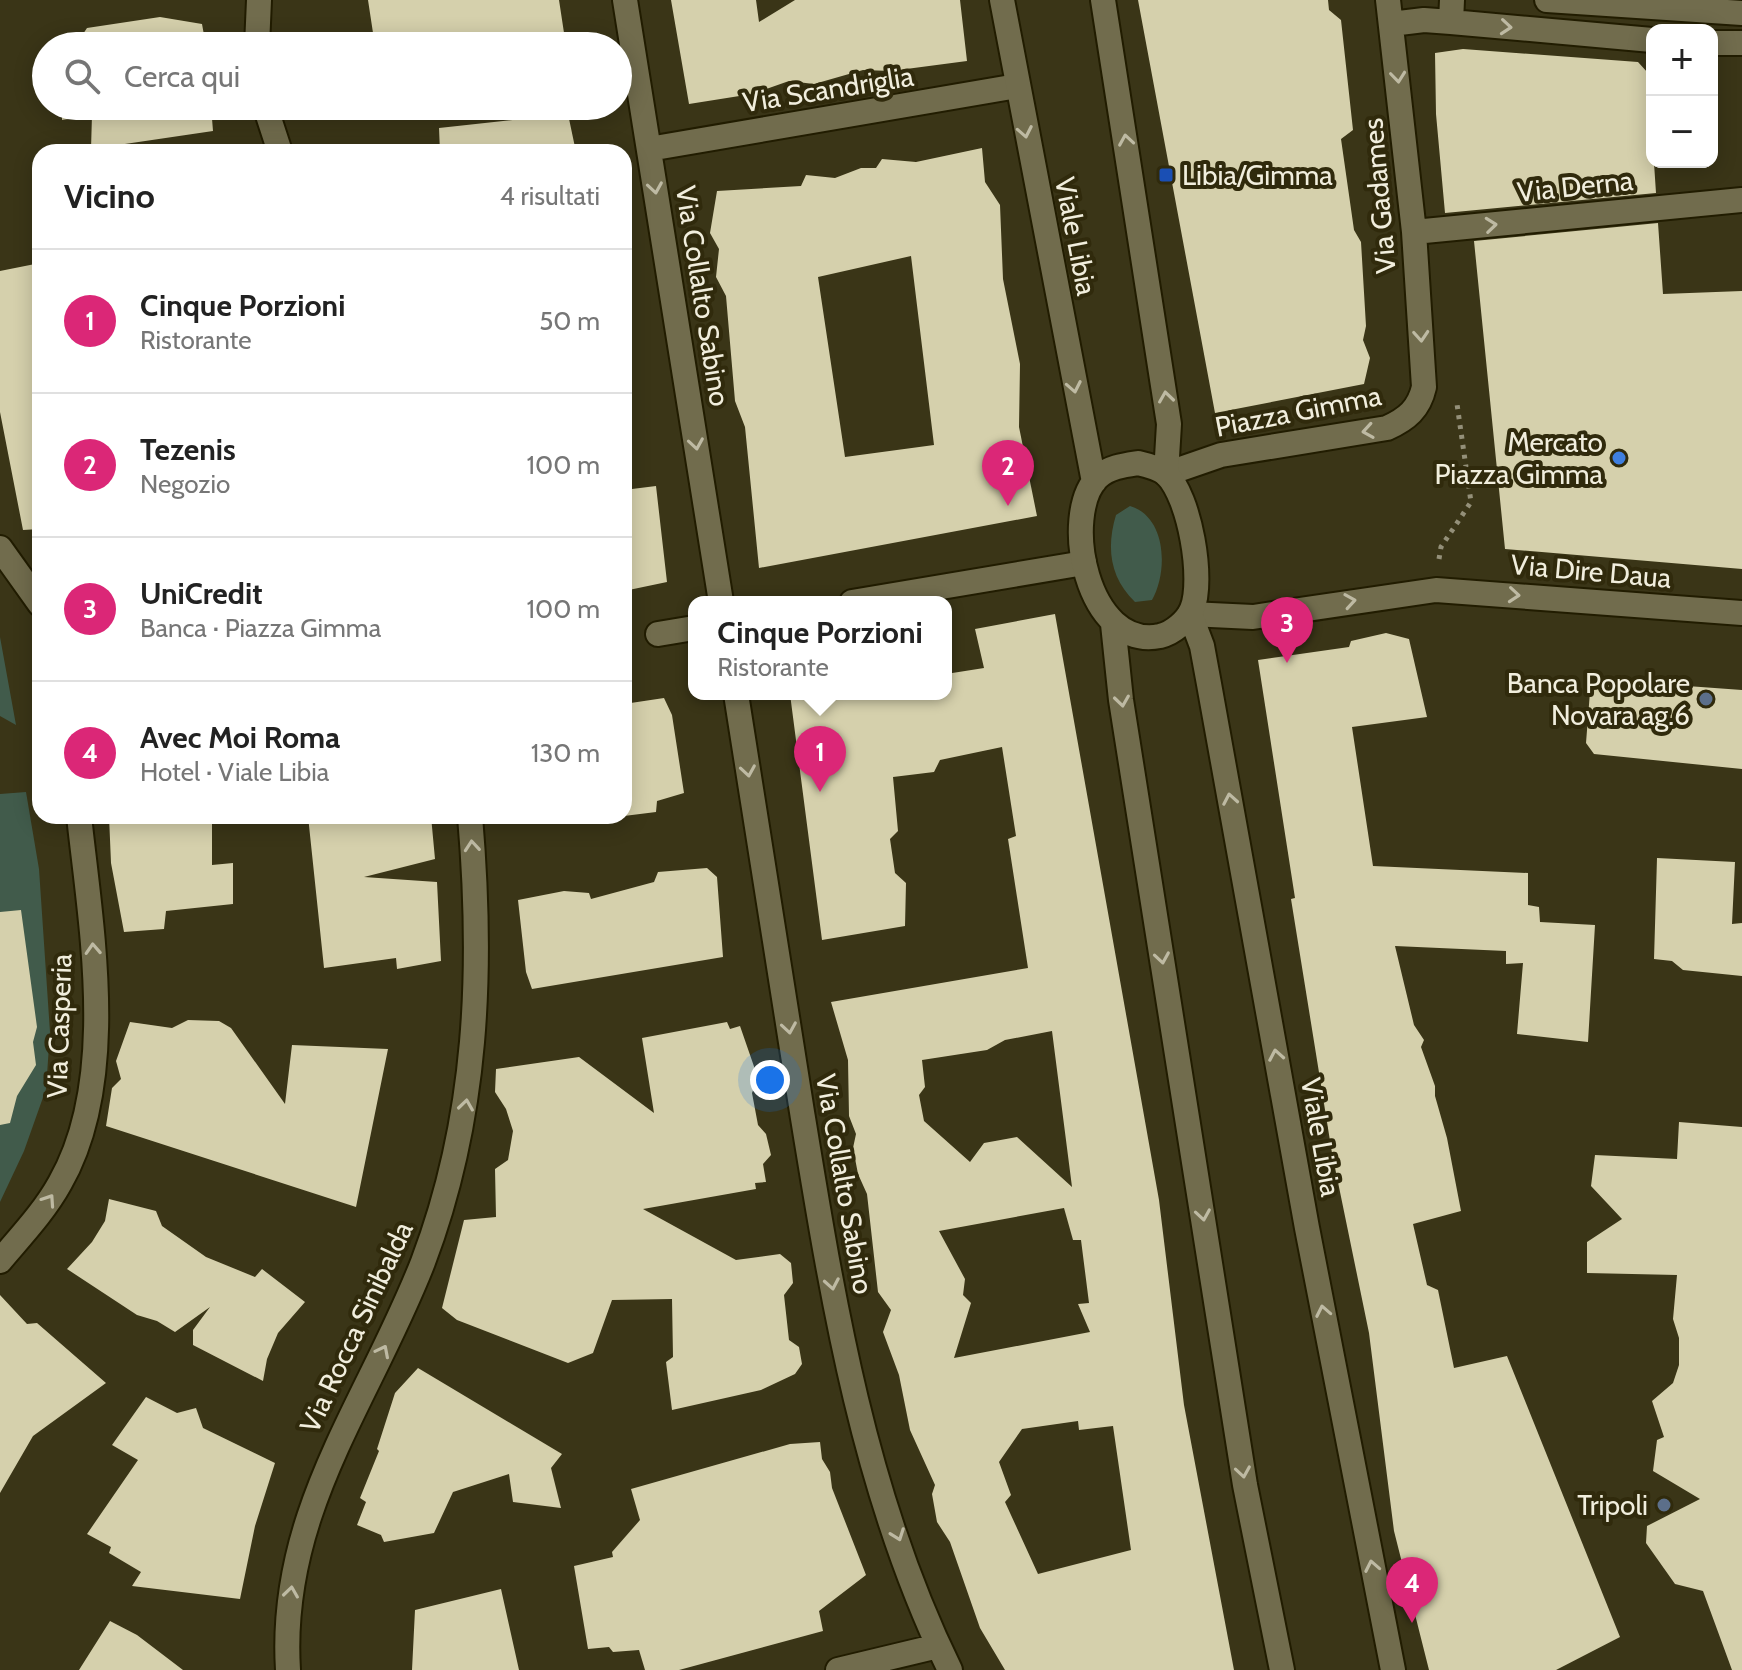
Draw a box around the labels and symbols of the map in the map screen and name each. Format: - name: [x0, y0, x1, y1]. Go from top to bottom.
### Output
- one-way arrow: [1500, 18, 1513, 35]
- street label: Via Scandriglia: [740, 59, 916, 119]
- one-way arrow: [1389, 71, 1406, 84]
- street label: Via Gadames: [1355, 117, 1403, 275]
- one-way arrow: [1016, 125, 1033, 139]
- one-way arrow: [1118, 133, 1135, 147]
- place label: Libia/Gimma: [1182, 158, 1333, 192]
- street label: Via Derna: [1515, 163, 1635, 209]
- marker: Libia/Gimma: [1157, 166, 1175, 184]
- street label: Viale Libia: [1048, 174, 1104, 299]
- one-way arrow: [646, 181, 663, 194]
- street label: Via Collalto Sabino: [669, 183, 737, 409]
- one-way arrow: [1485, 216, 1498, 233]
- one-way arrow: [1412, 330, 1429, 343]
- street label: Piazza Gimma: [1212, 378, 1384, 444]
- one-way arrow: [1065, 381, 1082, 394]
- one-way arrow: [1157, 390, 1174, 403]
- one-way arrow: [1361, 422, 1374, 439]
- place label: Mercato Piazza Gimma: [1435, 425, 1604, 491]
- one-way arrow: [687, 438, 704, 451]
- pin: 2: [982, 440, 1034, 506]
- marker: Mercato Piazza Gimma: [1610, 449, 1628, 467]
- street label: Via Dire Daua: [1509, 547, 1673, 595]
- one-way arrow: [1508, 586, 1521, 603]
- one-way arrow: [1343, 593, 1357, 610]
- pin: 3: [1261, 597, 1313, 663]
- place label: Banca Popolare Novara ag.6: [1507, 666, 1690, 732]
- marker: Banca Popolare Novara ag.6: [1697, 690, 1715, 708]
- one-way arrow: [1113, 695, 1130, 708]
- pin: 1: [794, 726, 846, 792]
- one-way arrow: [739, 764, 756, 778]
- one-way arrow: [1222, 792, 1239, 806]
- one-way arrow: [464, 839, 481, 852]
- one-way arrow: [84, 942, 101, 955]
- one-way arrow: [1153, 952, 1170, 965]
- street label: Via Casperia: [39, 953, 79, 1099]
- one-way arrow: [780, 1021, 797, 1035]
- one-way arrow: [1268, 1048, 1285, 1062]
- your location: [750, 1060, 790, 1100]
- street label: Via Collalto Sabino: [809, 1071, 881, 1297]
- street label: Viale Libia: [1294, 1075, 1348, 1199]
- one-way arrow: [457, 1099, 474, 1112]
- one-way arrow: [39, 1194, 54, 1208]
- one-way arrow: [1193, 1208, 1210, 1222]
- street label: Via Rocca Sinibalda: [292, 1216, 420, 1438]
- one-way arrow: [822, 1277, 839, 1291]
- one-way arrow: [1315, 1304, 1332, 1318]
- one-way arrow: [374, 1345, 389, 1359]
- one-way arrow: [1234, 1465, 1251, 1479]
- place label: Tripoli: [1577, 1488, 1648, 1522]
- marker: Tripoli: [1655, 1496, 1673, 1514]
- one-way arrow: [888, 1527, 904, 1541]
- pin: 4: [1386, 1557, 1438, 1623]
- one-way arrow: [1365, 1559, 1382, 1573]
- one-way arrow: [282, 1585, 299, 1599]

